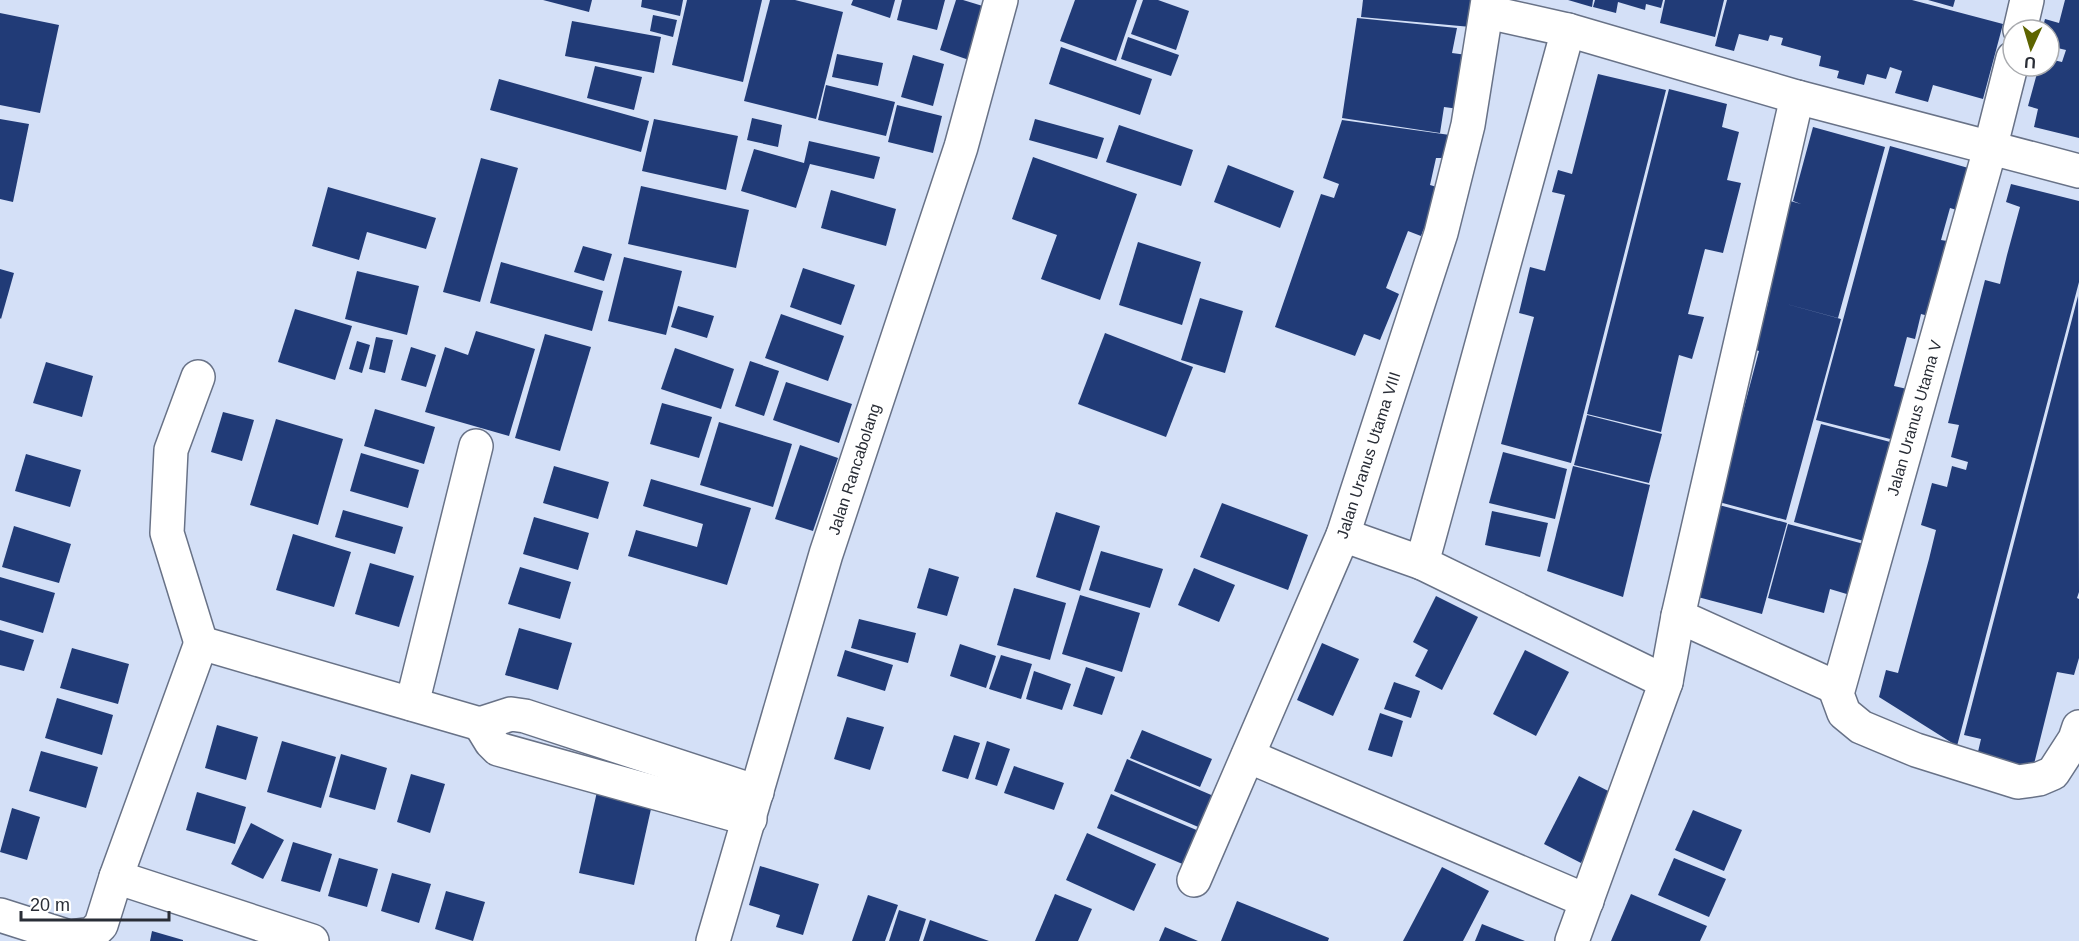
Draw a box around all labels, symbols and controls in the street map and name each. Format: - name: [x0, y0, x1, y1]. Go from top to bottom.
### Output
- north arrow: [2001, 18, 2061, 78]
- text: U: [2024, 54, 2036, 71]
- street label: Jalan Uranus Utama V: [1884, 338, 1945, 498]
- street label: Jalan Uranus Utama VIII: [1333, 370, 1403, 541]
- street label: Jalan Rancabolang: [825, 401, 884, 537]
- scale bar: [21, 884, 170, 922]
- text: 20 m: [30, 895, 70, 915]

